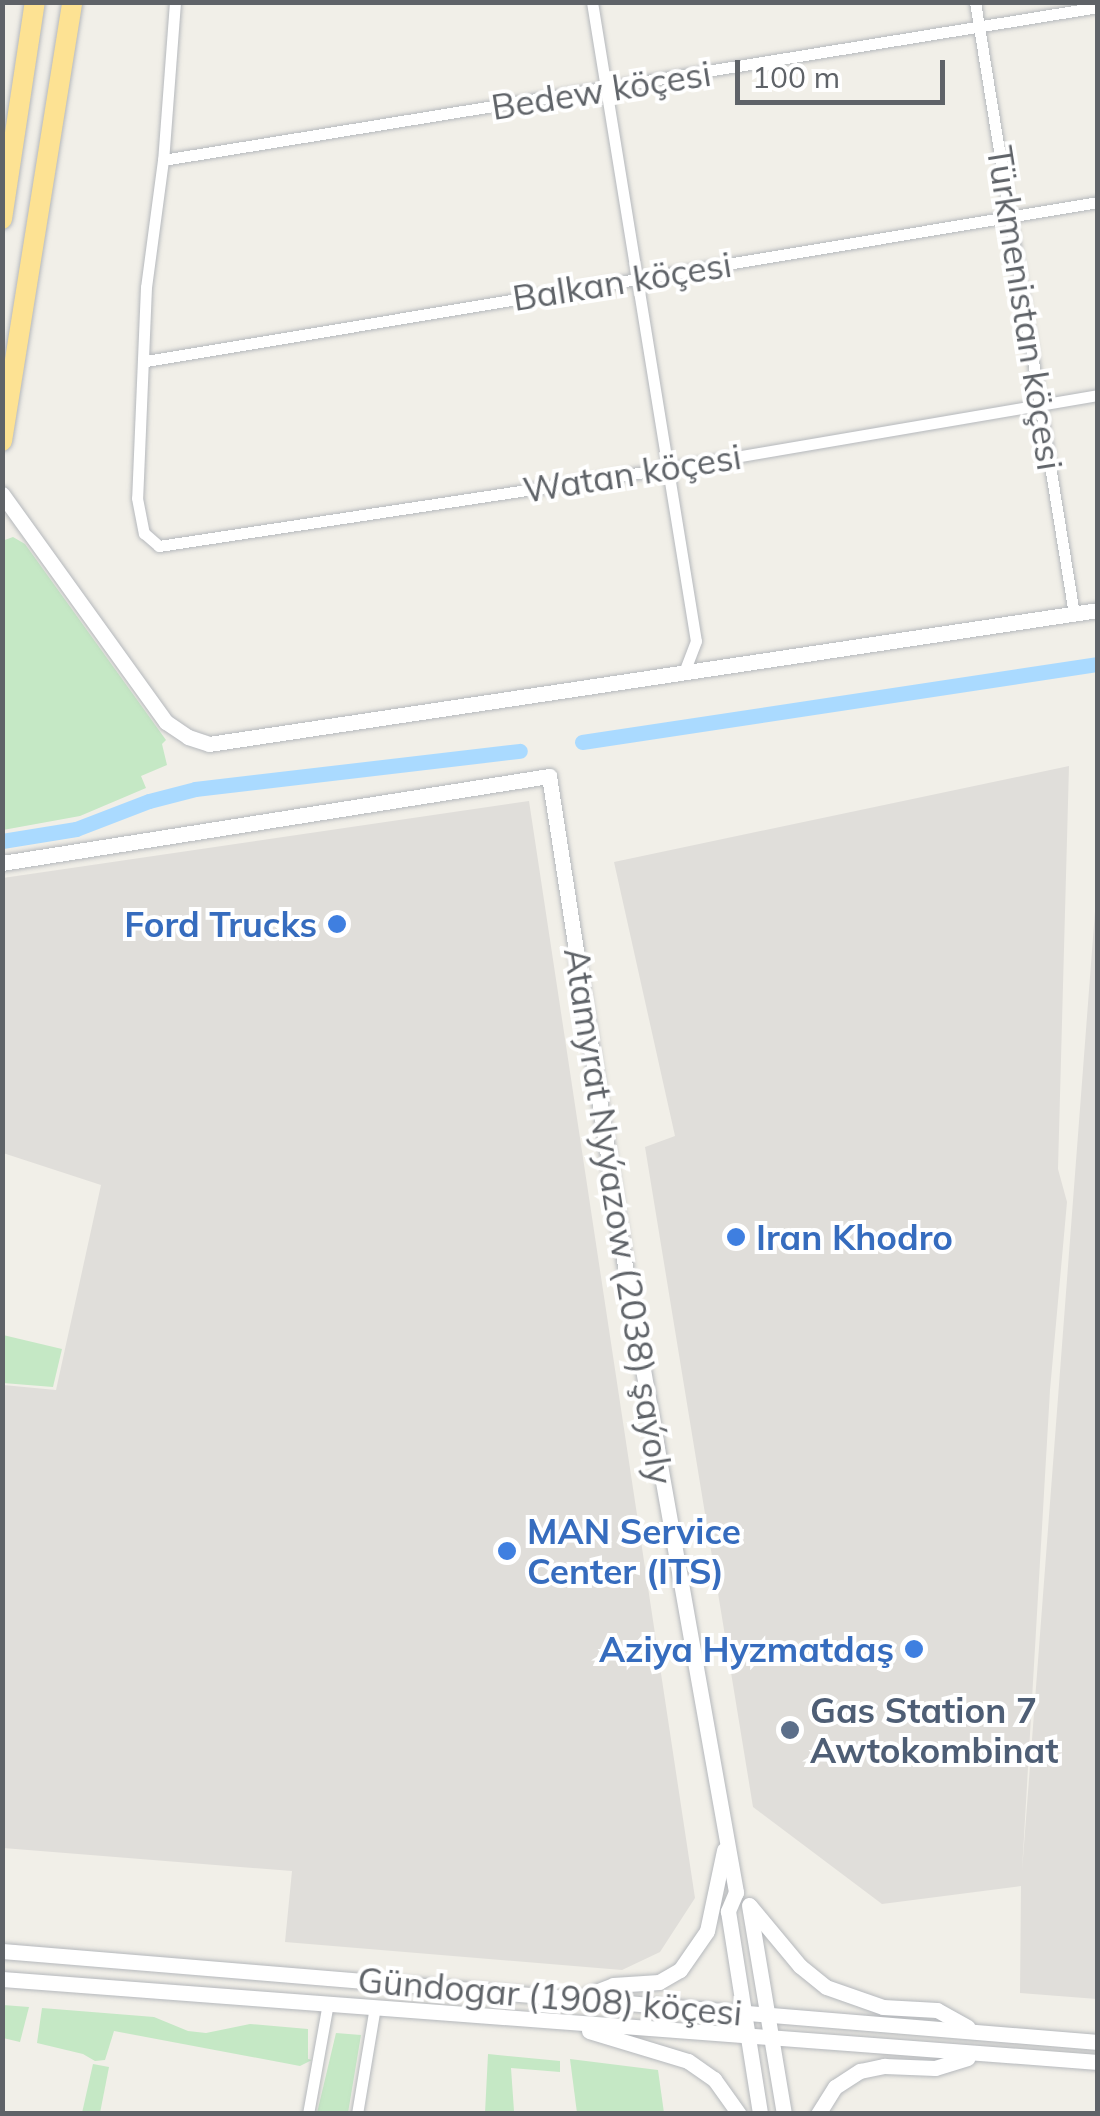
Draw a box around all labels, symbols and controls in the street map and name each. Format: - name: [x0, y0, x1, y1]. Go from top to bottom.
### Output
- scale bar: [740, 40, 950, 102]
- street label: Bedew köçesi: [488, 52, 714, 128]
- text: 100 m: [752, 58, 840, 96]
- street label: Türkmenistan köçesi: [979, 143, 1071, 473]
- street label: Balkan köçesi: [510, 243, 734, 319]
- street label: Watan köçesi: [520, 435, 744, 511]
- place label: Ford Trucks: [124, 903, 317, 945]
- marker: Ford Trucks: [326, 913, 348, 935]
- street label: Atamyrat Nyýazow (2038) şaýoly: [556, 945, 682, 1487]
- place label: Iran Khodro: [756, 1216, 953, 1258]
- marker: Iran Khodro: [725, 1226, 747, 1248]
- place label: MAN Service Center (ITS): [527, 1510, 741, 1592]
- marker: MAN Service Center (ITS): [496, 1540, 518, 1562]
- place label: Aziya Hyzmatdaş: [599, 1628, 894, 1670]
- marker: Aziya Hyzmatdaş: [903, 1638, 925, 1660]
- place label: Gas Station 7 Awtokombinat: [810, 1689, 1058, 1771]
- marker: Gas Station 7 Awtokombinat: [779, 1719, 801, 1741]
- street label: Gündogar (1908) köçesi: [356, 1958, 744, 2034]

